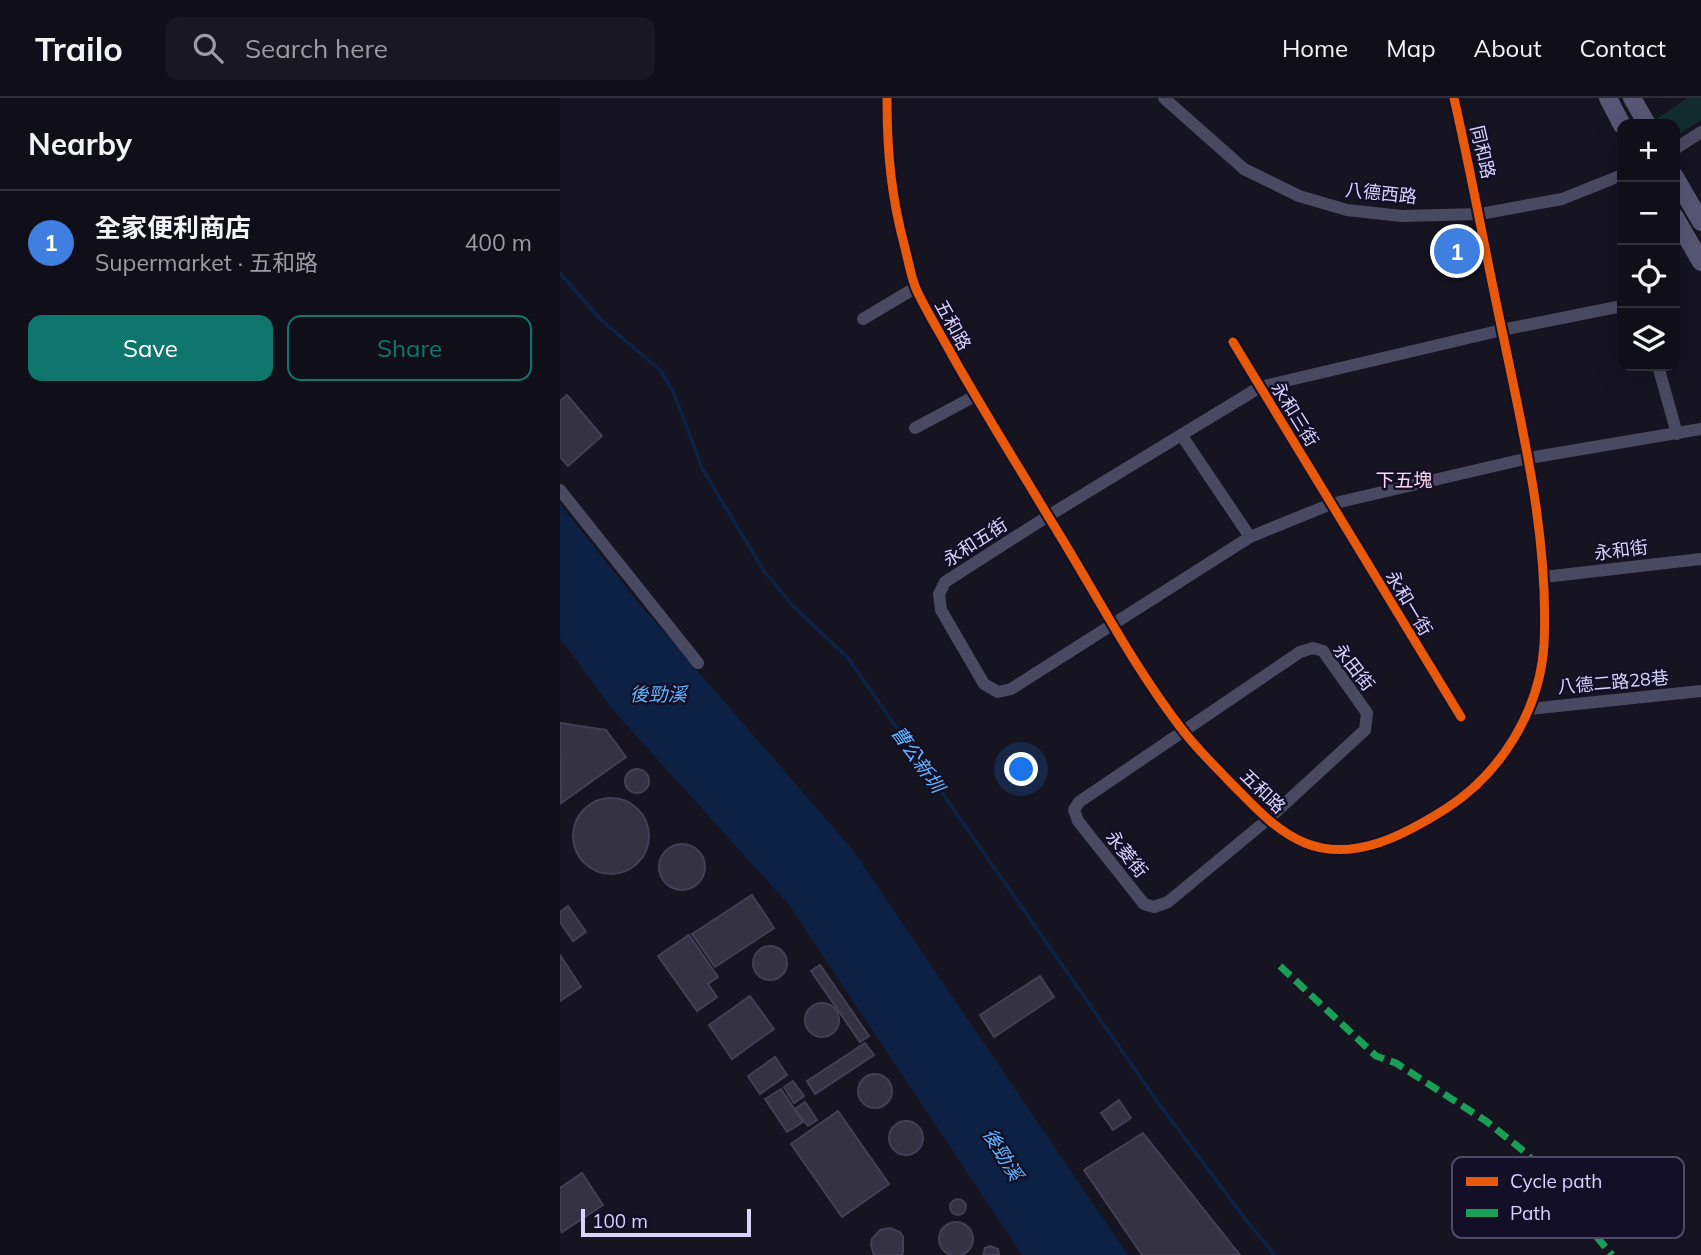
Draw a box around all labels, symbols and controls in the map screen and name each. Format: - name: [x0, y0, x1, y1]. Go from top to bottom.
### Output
- search box: [165, 17, 655, 80]
- text: Trailo: [35, 28, 123, 69]
- icon: search: [189, 29, 227, 67]
- text: Search here: [245, 32, 388, 65]
- text: Home: [1282, 33, 1348, 63]
- text: Map: [1386, 33, 1436, 63]
- text: About: [1474, 33, 1542, 63]
- text: Contact: [1580, 33, 1666, 63]
- map controls: [1617, 119, 1680, 371]
- button: +: [1617, 119, 1680, 182]
- street label: 同和路: [1466, 123, 1500, 181]
- text: Nearby: [28, 125, 132, 163]
- street label: 八德西路: [1344, 178, 1418, 208]
- button: −: [1617, 182, 1680, 245]
- text: 全家便利商店: [95, 211, 251, 244]
- pin: 1: [1434, 225, 1480, 277]
- text: 1: [44, 228, 58, 257]
- text: 400 m: [464, 228, 532, 257]
- button: locate: [1617, 245, 1680, 308]
- text: Supermarket · 五和路: [95, 248, 318, 277]
- street label: 五和路: [930, 296, 976, 354]
- button: layers: [1617, 308, 1680, 371]
- button: Save: [28, 315, 273, 381]
- button: Share: [287, 315, 532, 381]
- street label: 永和三街: [1266, 377, 1324, 451]
- district label: 下五塊: [1375, 468, 1433, 492]
- street label: 永和五街: [939, 513, 1011, 571]
- street label: 永和街: [1593, 535, 1649, 565]
- street label: 永和一街: [1381, 566, 1437, 640]
- street label: 永田街: [1328, 639, 1380, 695]
- street label: 八德二路28巷: [1556, 666, 1670, 698]
- water label: 後勁溪: [629, 682, 689, 706]
- water label: 曹公新圳: [886, 721, 951, 799]
- your location: [1004, 752, 1038, 786]
- street label: 五和路: [1236, 764, 1290, 818]
- street label: 永菱街: [1101, 826, 1153, 882]
- water label: 後勁溪: [978, 1123, 1030, 1187]
- legend: [1452, 1157, 1684, 1238]
- text: Cycle path: [1510, 1169, 1602, 1193]
- text: Path: [1510, 1201, 1551, 1225]
- scale bar: [581, 1206, 751, 1238]
- text: 100 m: [592, 1209, 648, 1233]

